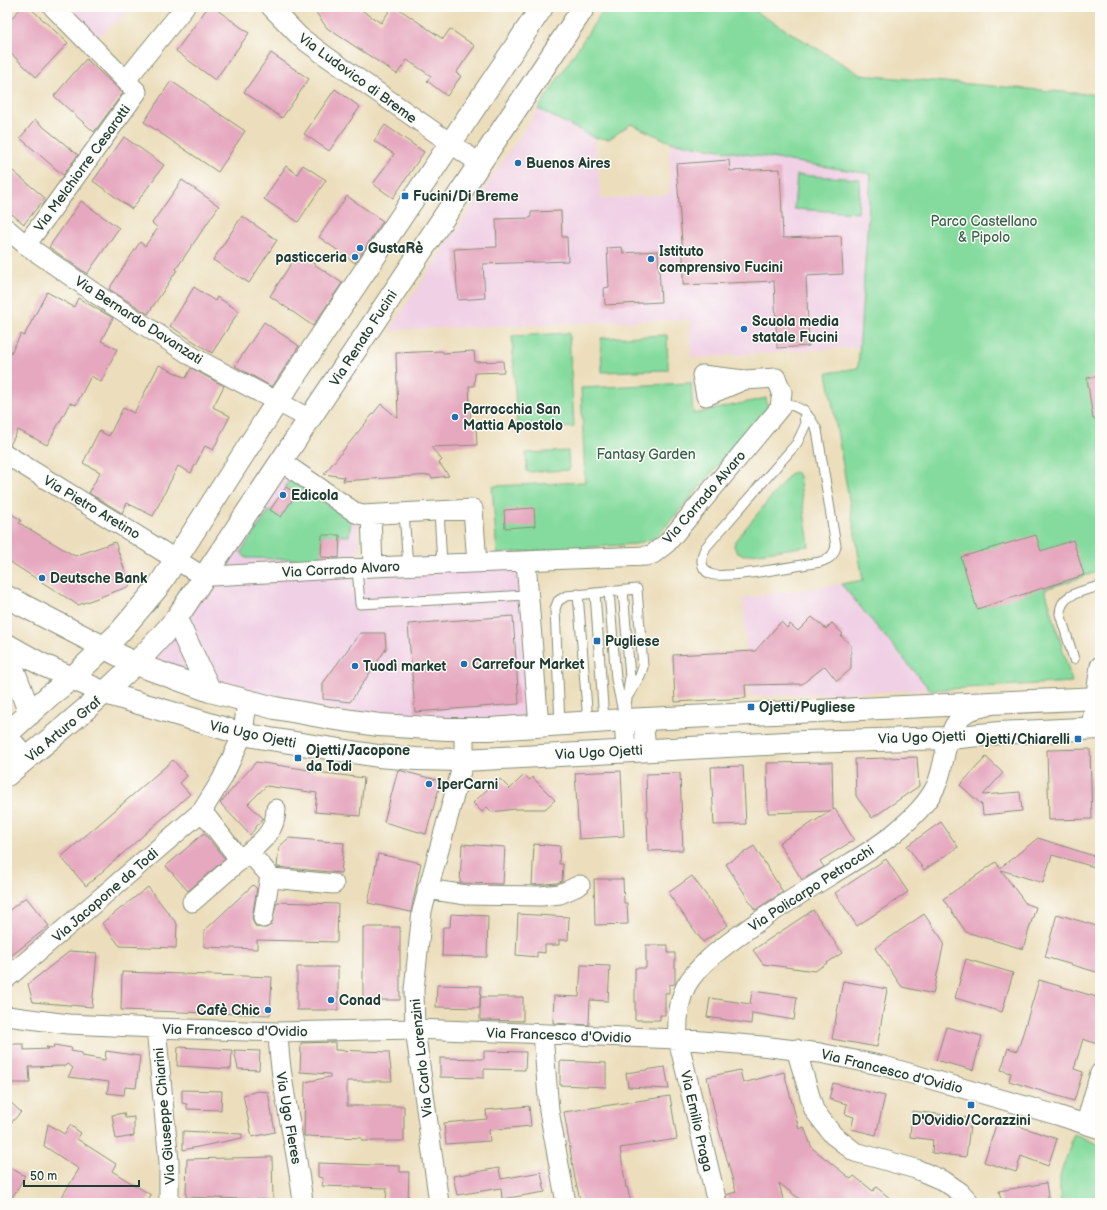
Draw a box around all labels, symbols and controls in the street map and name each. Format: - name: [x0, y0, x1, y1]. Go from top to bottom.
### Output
- street label: Via Ludovico di Breme: [295, 30, 420, 127]
- street label: Via Melchiorre Cesarotti: [31, 101, 134, 235]
- place label: Buenos Aires: [526, 155, 611, 172]
- marker: Buenos Aires: [513, 158, 523, 168]
- place label: Fucini/Di Breme: [413, 188, 518, 205]
- marker: Fucini/Di Breme: [400, 191, 410, 201]
- park label: Parco Castellano & Pipolo: [930, 213, 1038, 246]
- place label: GustaRè: [368, 240, 423, 257]
- marker: GustaRè: [355, 243, 365, 253]
- place label: Istituto comprensivo Fucini: [659, 243, 783, 276]
- place label: pasticceria: [276, 249, 347, 266]
- marker: pasticceria: [350, 252, 360, 262]
- marker: Istituto comprensivo Fucini: [646, 254, 656, 264]
- street label: Via Bernardo Davanzati: [71, 273, 206, 368]
- street label: Via Renato Fucini: [326, 287, 401, 390]
- place label: Scuola media statale Fucini: [752, 313, 839, 346]
- marker: Scuola media statale Fucini: [739, 324, 749, 334]
- place label: Parrocchia San Mattia Apostolo: [463, 401, 563, 434]
- marker: Parrocchia San Mattia Apostolo: [450, 412, 460, 422]
- park label: Fantasy Garden: [596, 446, 696, 463]
- street label: Via Corrado Alvaro: [659, 447, 750, 547]
- street label: Via Pietro Aretino: [40, 472, 143, 543]
- place label: Edicola: [291, 487, 339, 504]
- marker: Edicola: [278, 490, 288, 500]
- street label: Via Corrado Alvaro: [282, 558, 400, 581]
- place label: Deutsche Bank: [50, 570, 148, 587]
- marker: Deutsche Bank: [37, 573, 47, 583]
- place label: Pugliese: [605, 633, 660, 650]
- marker: Pugliese: [592, 636, 602, 646]
- place label: Carrefour Market: [472, 656, 585, 673]
- place label: Tuodì market: [363, 658, 447, 675]
- marker: Carrefour Market: [459, 659, 469, 669]
- marker: Tuodì market: [350, 661, 360, 671]
- street label: Via Arturo Graf: [22, 692, 105, 766]
- place label: Ojetti/Pugliese: [759, 699, 855, 716]
- marker: Ojetti/Pugliese: [746, 702, 756, 712]
- street label: Via Ugo Ojetti: [208, 717, 298, 752]
- street label: Via Ugo Ojetti: [878, 727, 966, 748]
- place label: Ojetti/Chiarelli: [976, 731, 1070, 748]
- marker: Ojetti/Chiarelli: [1073, 734, 1083, 744]
- place label: Ojetti/Jacopone da Todi: [306, 742, 410, 775]
- street label: Via Ugo Ojetti: [555, 742, 643, 763]
- marker: Ojetti/Jacopone da Todi: [293, 753, 303, 763]
- place label: IperCarni: [437, 776, 498, 793]
- marker: IperCarni: [424, 779, 434, 789]
- street label: Via Policarpo Petrocchi: [745, 842, 877, 935]
- street label: Via Jacopone da Todi: [49, 845, 162, 946]
- place label: Conad: [339, 992, 381, 1009]
- marker: Conad: [326, 995, 336, 1005]
- street label: Via Carlo Lorenzini: [407, 998, 436, 1118]
- place label: Cafè Chic: [197, 1002, 260, 1019]
- marker: Cafè Chic: [263, 1005, 273, 1015]
- street label: Via Francesco d'Ovidio: [162, 1021, 308, 1040]
- street label: Via Francesco d'Ovidio: [486, 1024, 632, 1047]
- street label: Via Francesco d'Ovidio: [819, 1046, 965, 1097]
- street label: Via Giuseppe Chiarini: [150, 1047, 179, 1185]
- street label: Via Emilio Praga: [677, 1069, 716, 1173]
- street label: Via Ugo Fleres: [272, 1071, 305, 1166]
- marker: D'Ovidio/Corazzini: [966, 1100, 976, 1110]
- place label: D'Ovidio/Corazzini: [911, 1112, 1031, 1129]
- scale bar: [24, 1162, 139, 1188]
- text: 50 m: [30, 1169, 57, 1184]

